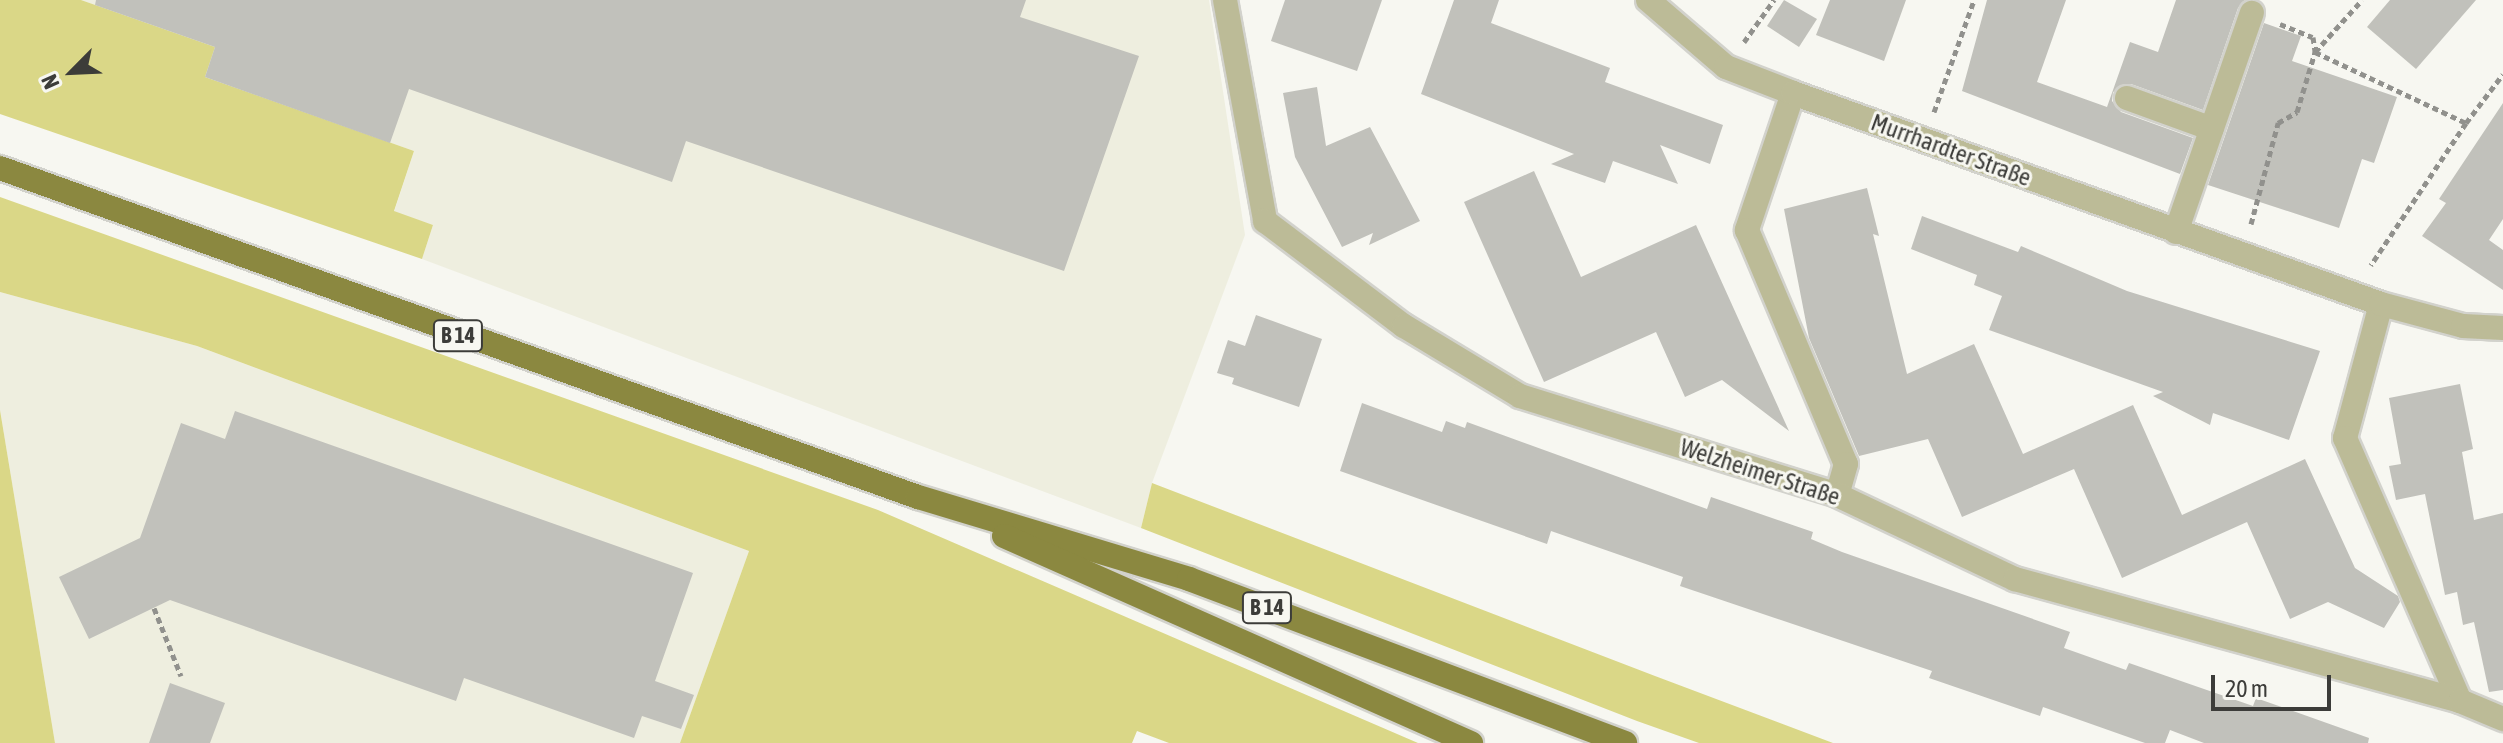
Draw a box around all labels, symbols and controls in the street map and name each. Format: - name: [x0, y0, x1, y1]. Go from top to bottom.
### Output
- north arrow: [32, 32, 112, 112]
- text: N: [36, 71, 65, 93]
- street label: Murrhardter Straße: [1867, 108, 2035, 192]
- road number: B 14: [432, 318, 484, 354]
- street label: Welzheimer Straße: [1677, 433, 1843, 511]
- road number: B 14: [1241, 590, 1293, 626]
- scale bar: [2215, 659, 2335, 709]
- text: 20 m: [2225, 675, 2268, 702]

